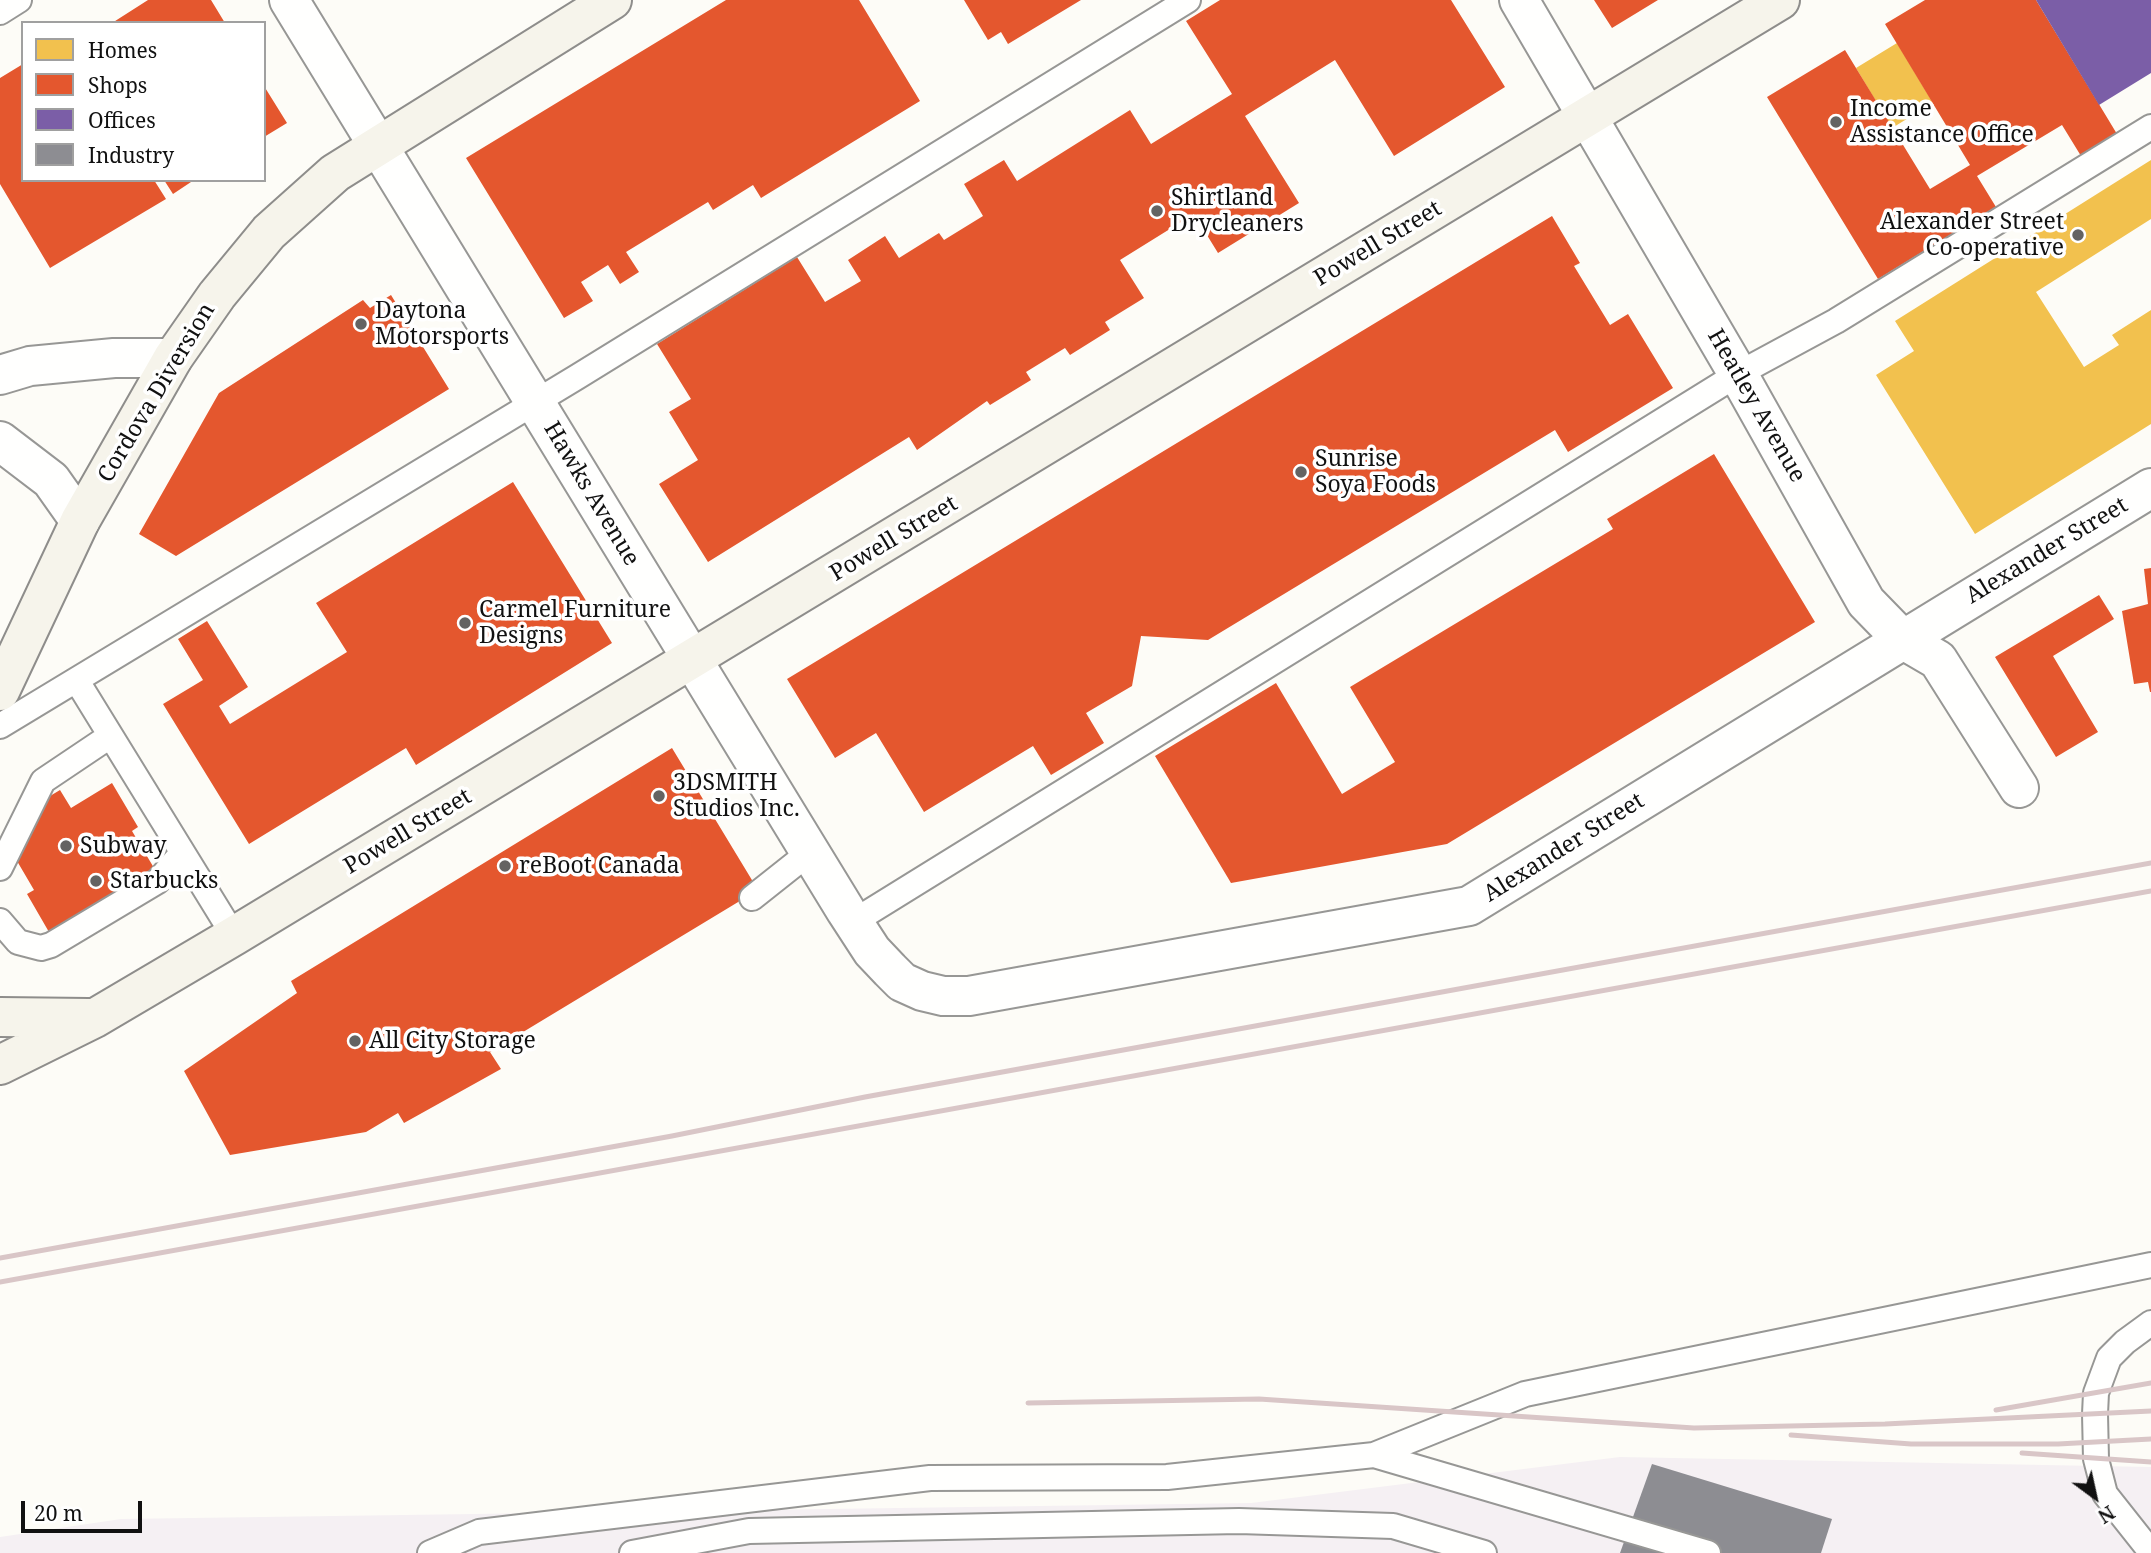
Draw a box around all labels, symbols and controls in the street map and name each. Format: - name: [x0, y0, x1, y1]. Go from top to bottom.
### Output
- legend: [21, 21, 266, 182]
- text: Homes: [88, 36, 157, 64]
- text: Shops: [88, 71, 147, 99]
- place label: Income Assistance Office: [1850, 95, 2034, 149]
- text: Offices: [88, 106, 156, 134]
- marker: Income Assistance Office: [1828, 114, 1844, 130]
- text: Industry: [88, 141, 174, 169]
- place label: Shirtland Drycleaners: [1171, 184, 1304, 238]
- street label: Powell Street: [1309, 195, 1447, 293]
- marker: Shirtland Drycleaners: [1149, 203, 1165, 219]
- place label: Alexander Street Co-operative: [1880, 208, 2064, 262]
- marker: Alexander Street Co-operative: [2070, 227, 2086, 243]
- place label: Daytona Motorsports: [375, 297, 509, 351]
- street label: Cordova Diversion: [93, 298, 221, 488]
- marker: Daytona Motorsports: [353, 316, 369, 332]
- street label: Heatley Avenue: [1701, 325, 1811, 487]
- street label: Hawks Avenue: [537, 417, 645, 571]
- place label: Sunrise Soya Foods: [1315, 445, 1436, 499]
- marker: Sunrise Soya Foods: [1293, 464, 1309, 480]
- street label: Powell Street: [825, 490, 963, 588]
- street label: Alexander Street: [1961, 492, 2133, 610]
- place label: Carmel Furniture Designs: [479, 596, 671, 650]
- marker: Carmel Furniture Designs: [457, 615, 473, 631]
- place label: 3DSMITH Studios Inc.: [673, 769, 800, 823]
- street label: Powell Street: [339, 783, 477, 881]
- marker: 3DSMITH Studios Inc.: [651, 788, 667, 804]
- street label: Alexander Street: [1479, 788, 1649, 908]
- place label: Subway: [80, 832, 167, 860]
- marker: Subway: [58, 838, 74, 854]
- place label: reBoot Canada: [519, 852, 680, 880]
- marker: reBoot Canada: [497, 858, 513, 874]
- place label: Starbucks: [110, 867, 218, 895]
- marker: Starbucks: [88, 873, 104, 889]
- place label: All City Storage: [369, 1027, 536, 1055]
- marker: All City Storage: [347, 1033, 363, 1049]
- north arrow: [2060, 1462, 2130, 1532]
- scale bar: [24, 1486, 145, 1530]
- text: 20 m: [34, 1499, 83, 1527]
- text: N: [2093, 1500, 2120, 1530]

